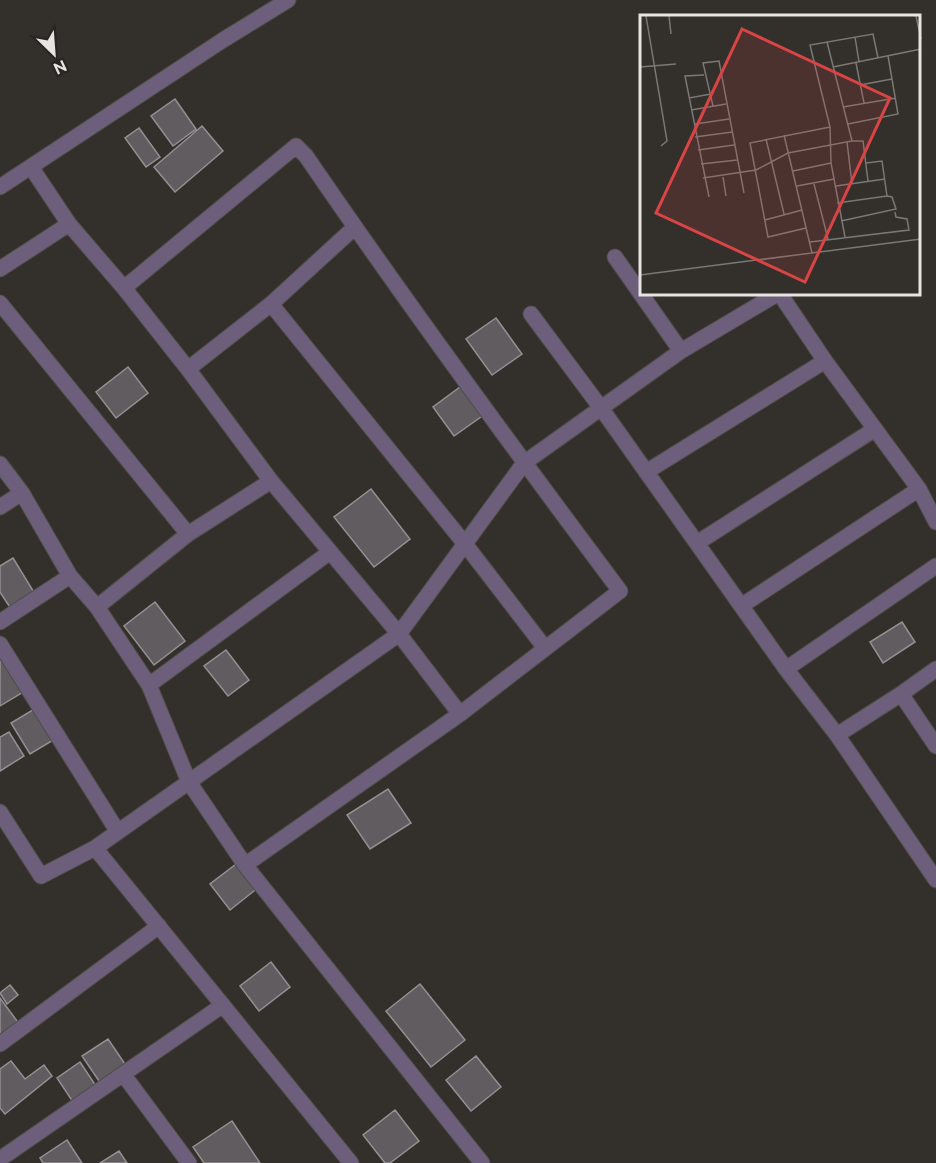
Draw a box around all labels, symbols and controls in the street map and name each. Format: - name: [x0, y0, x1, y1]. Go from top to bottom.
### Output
- inset map: [640, 15, 921, 296]
- north arrow: [24, 24, 84, 84]
- text: N: [51, 56, 70, 78]

